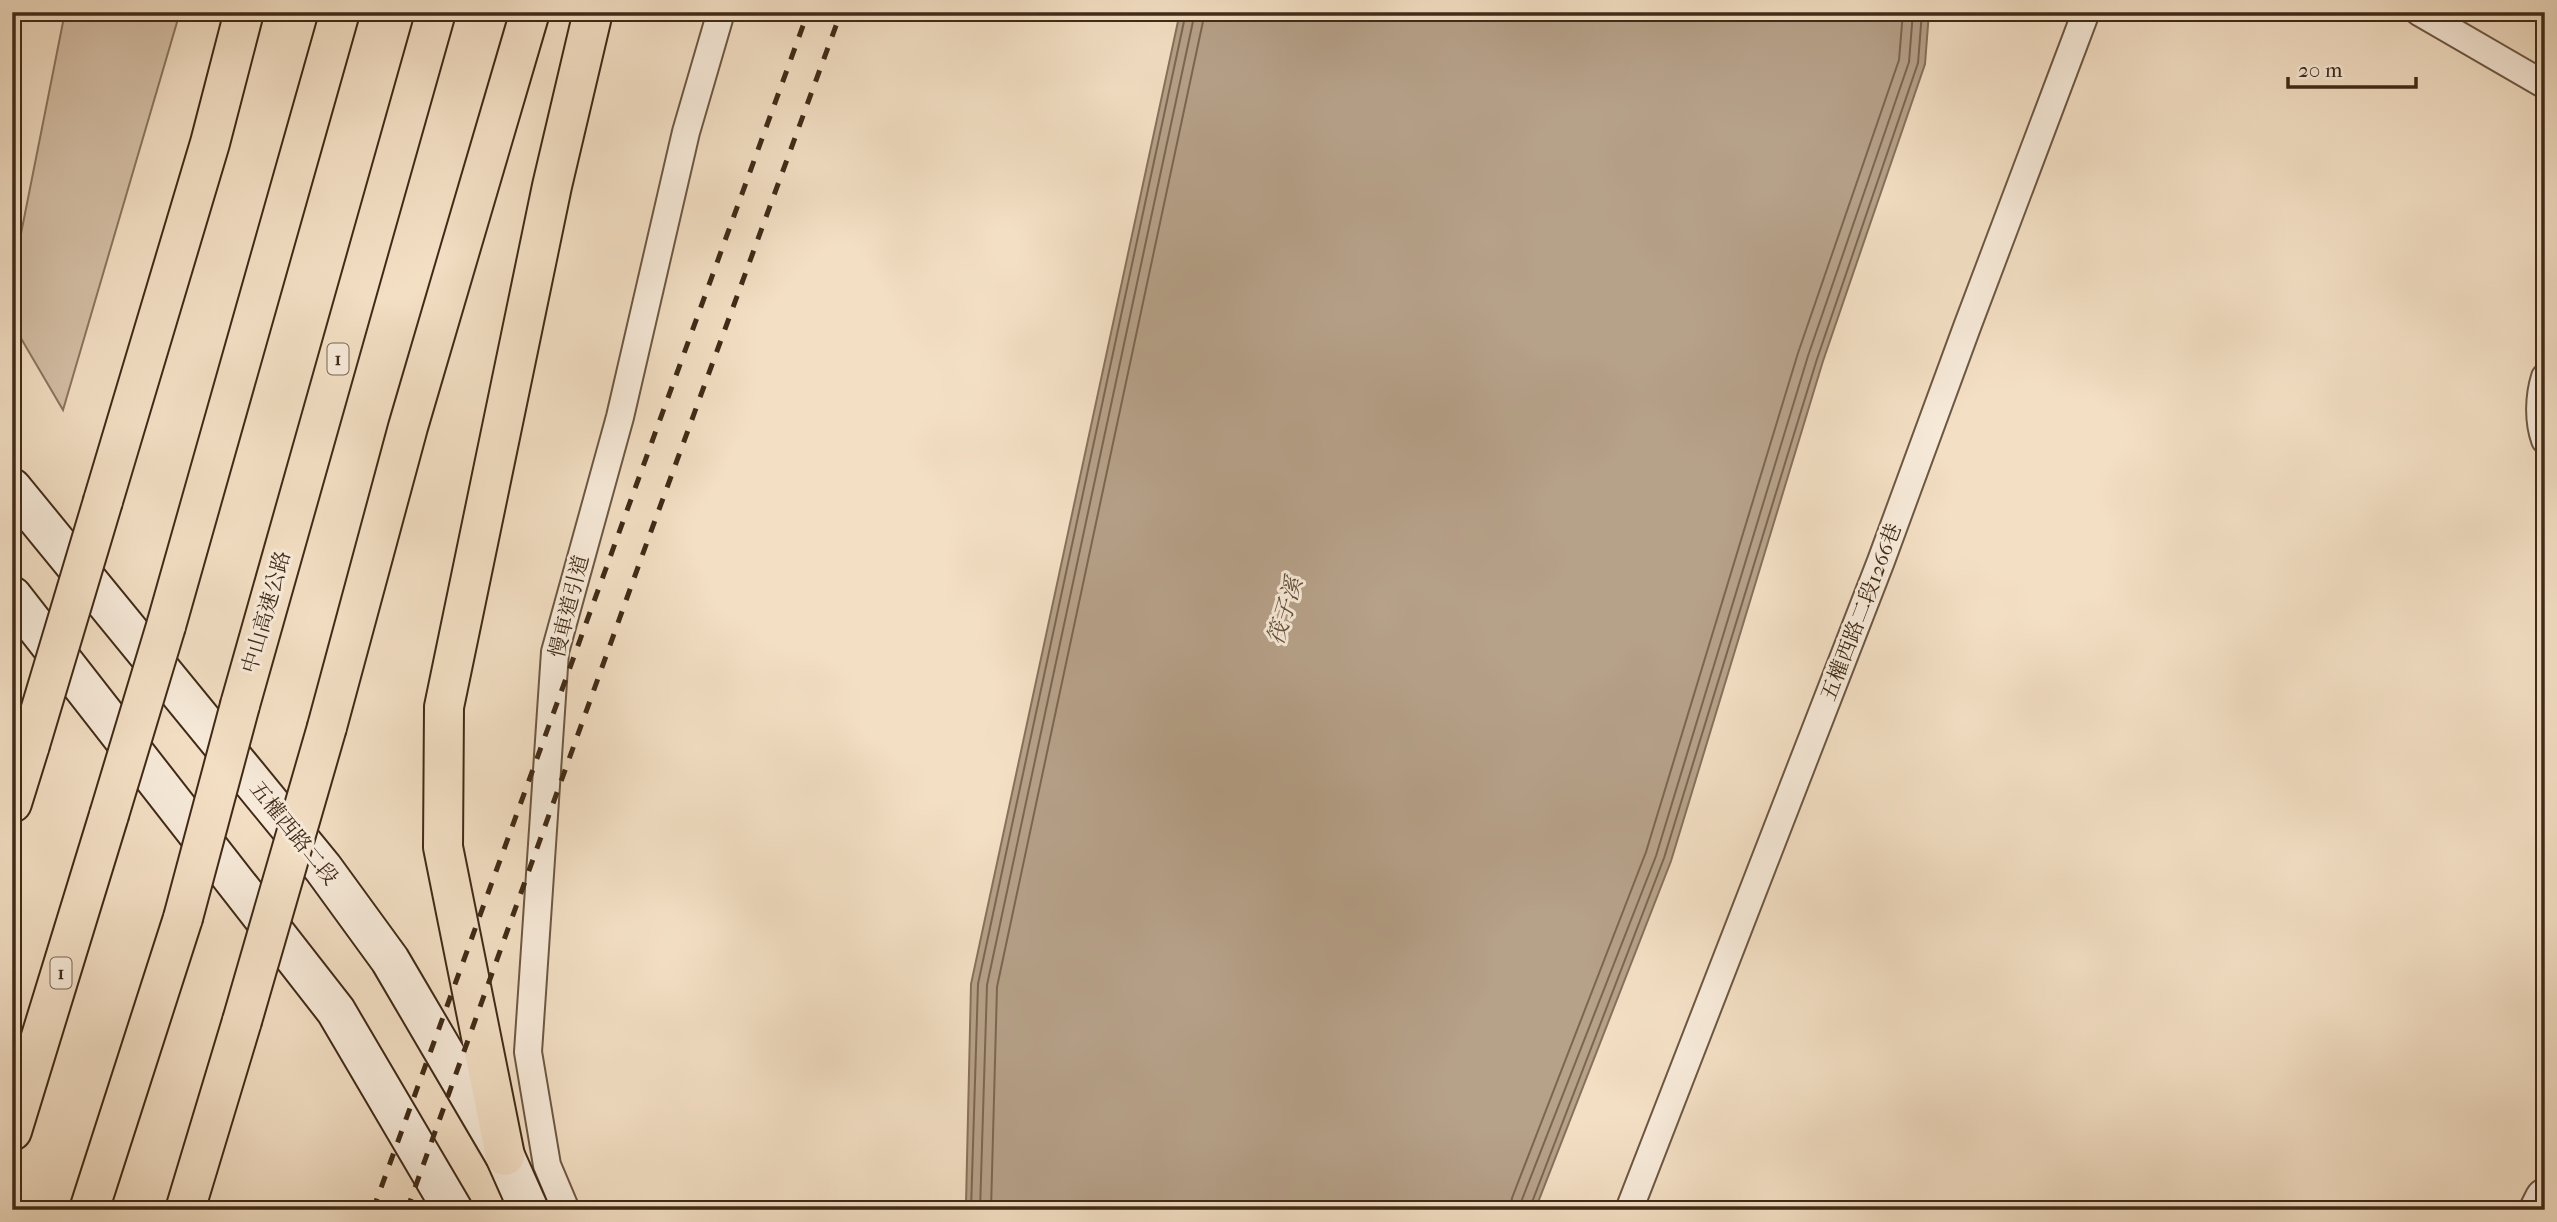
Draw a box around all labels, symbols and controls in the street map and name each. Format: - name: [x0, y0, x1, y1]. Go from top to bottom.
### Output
- scale bar: [2288, 46, 2415, 90]
- text: 20 m: [2298, 58, 2343, 82]
- road number: 1: [328, 344, 348, 374]
- street label: 五權西路二段1266巷: [1816, 520, 1906, 704]
- street label: 中山高速公路: [237, 548, 295, 676]
- street label: 慢車道引道: [545, 552, 593, 660]
- water label: 筏子溪: [1262, 571, 1309, 648]
- street label: 五權西路二段: [245, 776, 343, 890]
- road number: 1: [50, 958, 72, 988]

